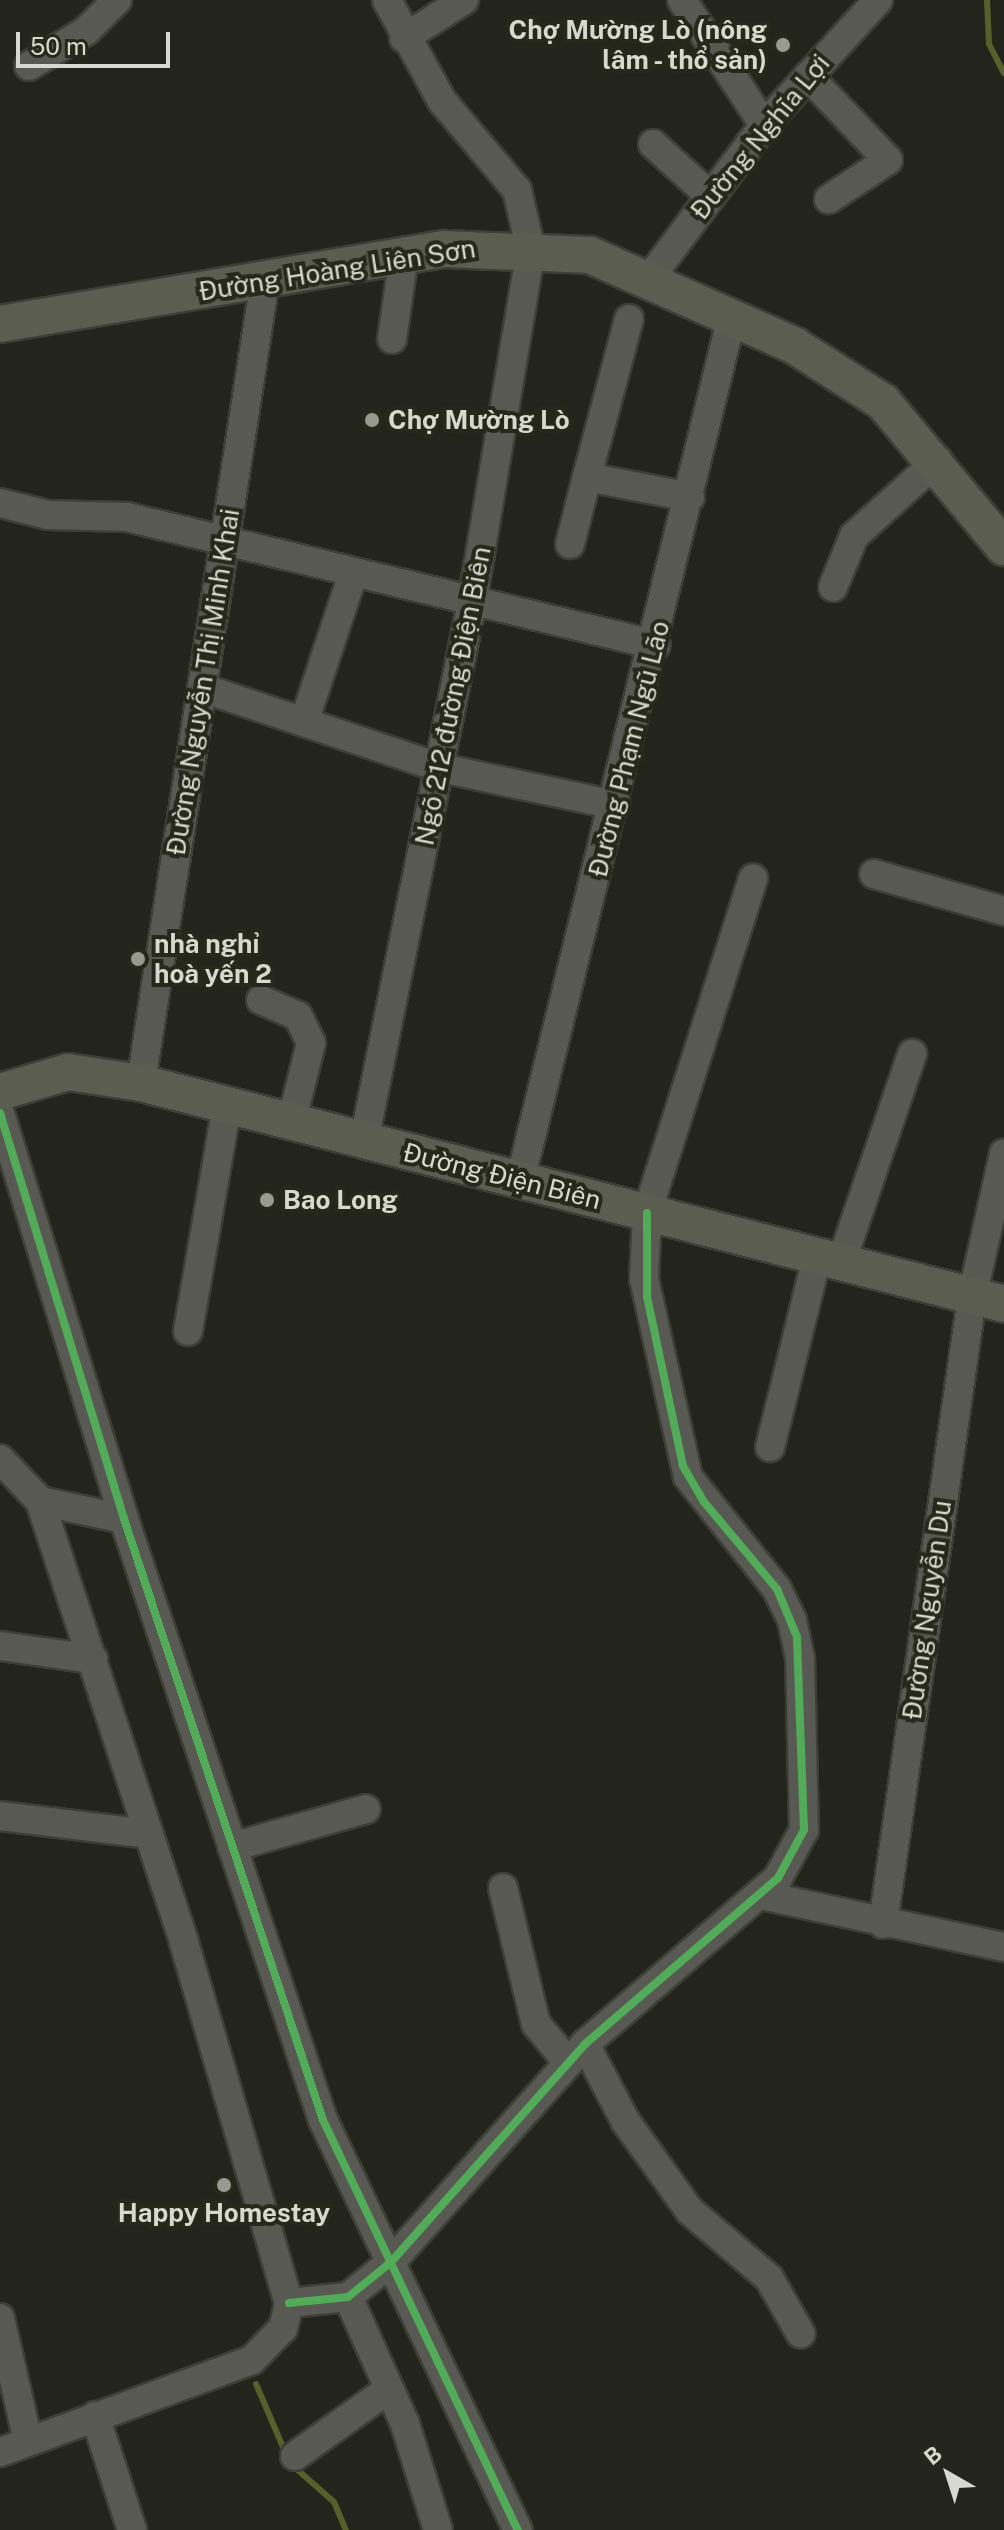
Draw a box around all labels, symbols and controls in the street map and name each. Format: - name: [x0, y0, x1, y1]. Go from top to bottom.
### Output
- place label: Chợ Mường Lò (nông lâm - thổ sản): [509, 14, 767, 76]
- scale bar: [20, 16, 174, 66]
- text: 50 m: [30, 32, 87, 60]
- marker: Chợ Mường Lò (nông lâm - thổ sản): [774, 36, 792, 54]
- street label: Đường Nghĩa Lợi: [684, 48, 836, 226]
- street label: Đường Hoàng Liên Sơn: [196, 233, 478, 307]
- place label: Chợ Mường Lò: [388, 404, 570, 436]
- marker: Chợ Mường Lò: [363, 411, 381, 429]
- street label: Đường Nguyễn Thị Minh Khai: [160, 506, 246, 858]
- street label: Ngõ 212 đường Điện Biên: [409, 544, 497, 848]
- street label: Đường Phạm Ngũ Lão: [582, 618, 676, 880]
- place label: nhà nghỉ hoà yến 2: [154, 928, 272, 990]
- marker: nhà nghỉ hoà yến 2: [129, 950, 147, 968]
- street label: Đường Điện Biên: [400, 1136, 604, 1216]
- place label: Bao Long: [283, 1184, 398, 1216]
- marker: Bao Long: [258, 1191, 276, 1209]
- street label: Đường Nguyễn Du: [896, 1498, 958, 1722]
- marker: Happy Homestay: [215, 2176, 233, 2194]
- place label: Happy Homestay: [118, 2197, 330, 2229]
- north arrow: [908, 2434, 988, 2514]
- text: B: [919, 2441, 947, 2470]

